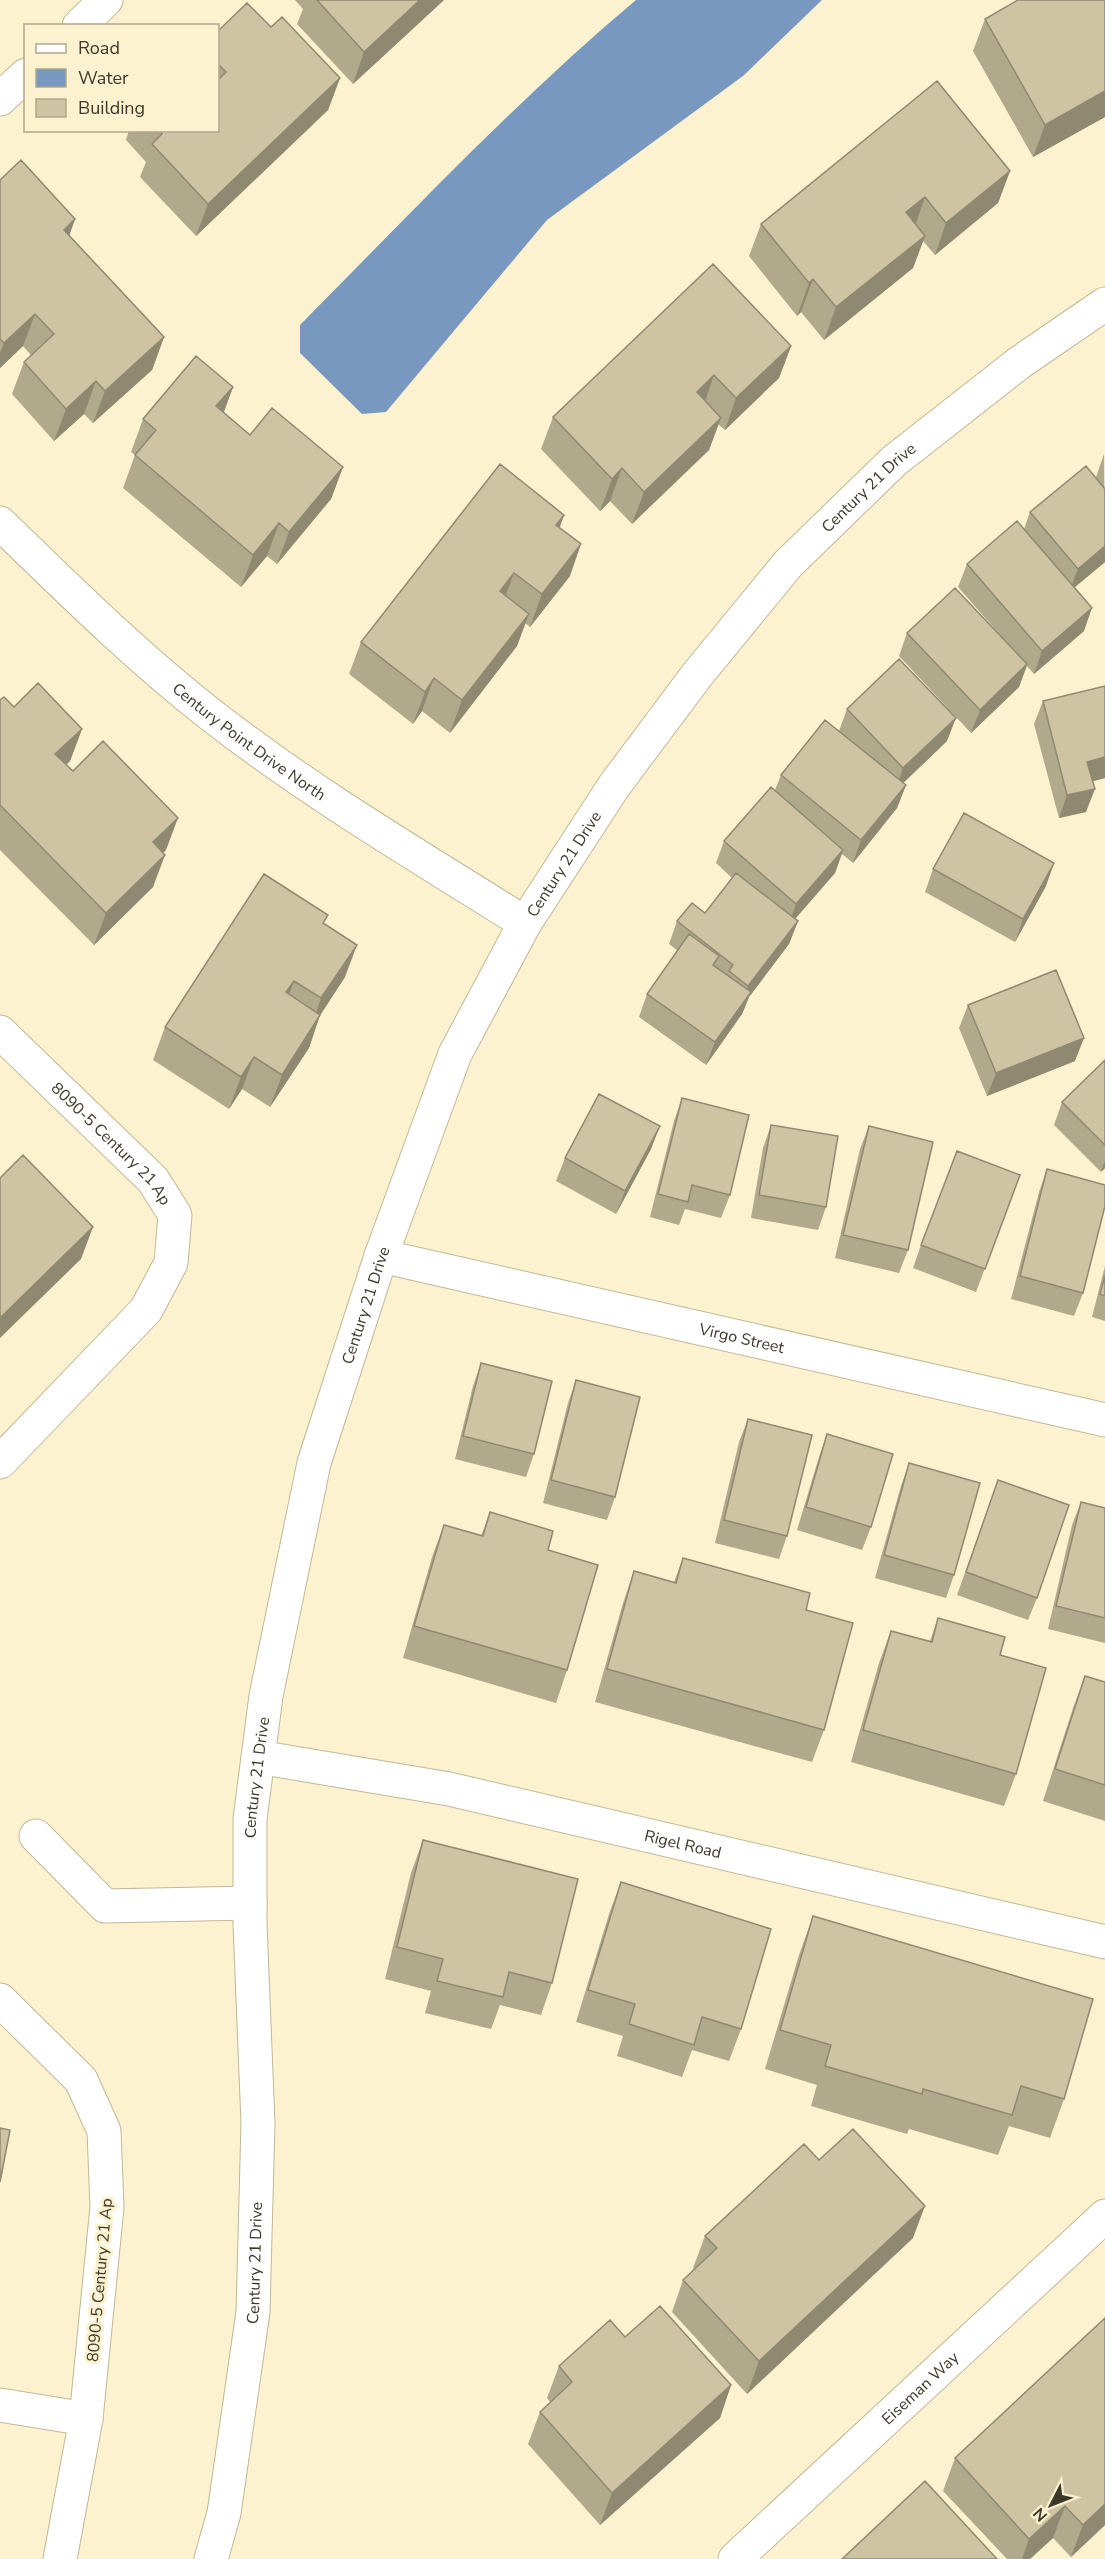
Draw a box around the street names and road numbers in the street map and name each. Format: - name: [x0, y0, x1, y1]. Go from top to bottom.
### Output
- street label: Century 21 Drive: [817, 438, 921, 538]
- street label: Century Point Drive North: [167, 678, 330, 806]
- street label: Century 21 Drive: [522, 807, 607, 922]
- street label: 8090-5 Century 21 Ap: [46, 1078, 176, 1209]
- street label: Century 21 Drive: [337, 1244, 396, 1367]
- street label: Virgo Street: [696, 1318, 787, 1359]
- street label: Century 21 Drive: [240, 1716, 275, 1838]
- street label: Rigel Road: [642, 1825, 724, 1864]
- street label: 8090-5 Century 21 Ap: [82, 2197, 118, 2363]
- street label: Century 21 Drive: [241, 2202, 268, 2326]
- street label: Eiseman Way: [877, 2347, 964, 2430]

